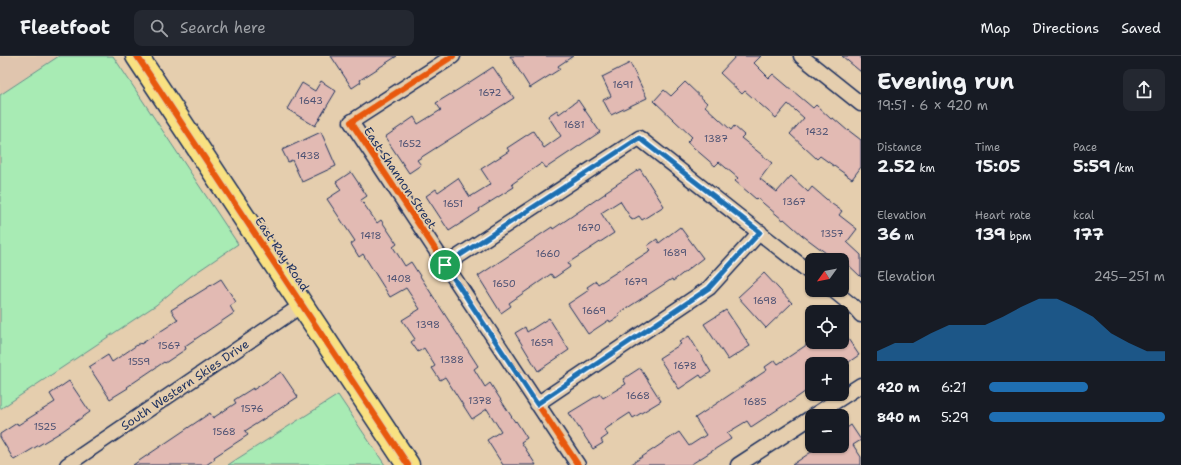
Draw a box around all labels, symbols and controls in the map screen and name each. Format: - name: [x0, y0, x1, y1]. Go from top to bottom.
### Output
- search box: [134, 10, 414, 46]
- text: Fleetfoot: [20, 15, 110, 40]
- icon: search: [148, 17, 170, 39]
- text: Search here: [180, 18, 266, 38]
- text: Map: [981, 19, 1011, 37]
- text: Directions: [1033, 19, 1099, 37]
- text: Saved: [1121, 19, 1161, 37]
- text: Evening run: [877, 67, 1014, 96]
- button: share: [1123, 69, 1165, 111]
- house number: 1691: [613, 78, 633, 91]
- house number: 1672: [479, 86, 501, 99]
- house number: 1643: [299, 94, 323, 107]
- text: 19:51 · 6 × 420 m: [877, 97, 988, 114]
- house number: 1681: [563, 118, 585, 131]
- street label: East Shannon Street: [360, 124, 440, 232]
- house number: 1432: [805, 125, 829, 138]
- house number: 1387: [704, 132, 728, 145]
- house number: 1652: [398, 137, 422, 150]
- text: Distance: [877, 140, 922, 155]
- text: Time: [975, 140, 1000, 155]
- text: Pace: [1073, 140, 1097, 155]
- house number: 1438: [296, 149, 320, 162]
- text: 2.52: [877, 155, 916, 177]
- text: 15:05: [975, 155, 1020, 177]
- text: 5:59: [1073, 155, 1111, 177]
- text: km: [916, 161, 935, 176]
- text: /km: [1111, 161, 1134, 176]
- house number: 1367: [782, 195, 806, 208]
- house number: 1651: [443, 197, 463, 210]
- text: Elevation: [877, 208, 926, 223]
- text: Heart rate: [975, 208, 1031, 223]
- text: kcal: [1073, 208, 1094, 223]
- street label: East Ray Road: [251, 214, 313, 295]
- house number: 1670: [577, 221, 601, 234]
- text: 36: [877, 223, 901, 245]
- text: 139: [975, 223, 1006, 245]
- text: 177: [1073, 223, 1104, 245]
- house number: 1357: [820, 227, 844, 240]
- house number: 1418: [360, 229, 382, 242]
- text: m: [901, 229, 914, 244]
- text: bpm: [1006, 229, 1032, 244]
- house number: 1689: [663, 246, 687, 259]
- house number: 1660: [536, 247, 560, 260]
- pin: [428, 248, 462, 282]
- north arrow: [805, 253, 849, 297]
- map controls: [805, 253, 849, 453]
- icon: arrive: [434, 254, 456, 276]
- text: Elevation: [877, 268, 935, 285]
- text: 245–251 m: [1094, 268, 1165, 285]
- house number: 1408: [387, 272, 411, 285]
- house number: 1679: [624, 275, 648, 288]
- house number: 1650: [492, 277, 516, 290]
- house number: 1698: [753, 294, 777, 307]
- house number: 1669: [582, 304, 606, 317]
- button: locate: [805, 305, 849, 349]
- house number: 1398: [416, 318, 440, 331]
- street label: South Western Skies Drive: [118, 336, 252, 434]
- house number: 1659: [530, 336, 554, 349]
- house number: 1567: [158, 339, 180, 352]
- house number: 1388: [440, 353, 464, 366]
- house number: 1559: [128, 355, 150, 368]
- button: +: [805, 357, 849, 401]
- house number: 1678: [673, 359, 697, 372]
- text: 420 m: [877, 379, 920, 396]
- text: 6:21: [941, 379, 966, 396]
- house number: 1668: [626, 389, 650, 402]
- house number: 1378: [468, 394, 492, 407]
- house number: 1685: [743, 395, 767, 408]
- house number: 1576: [240, 402, 264, 415]
- button: −: [805, 409, 849, 453]
- text: 840 m: [877, 409, 920, 426]
- text: 5:29: [941, 409, 969, 426]
- house number: 1525: [34, 420, 56, 433]
- house number: 1568: [212, 425, 236, 438]

